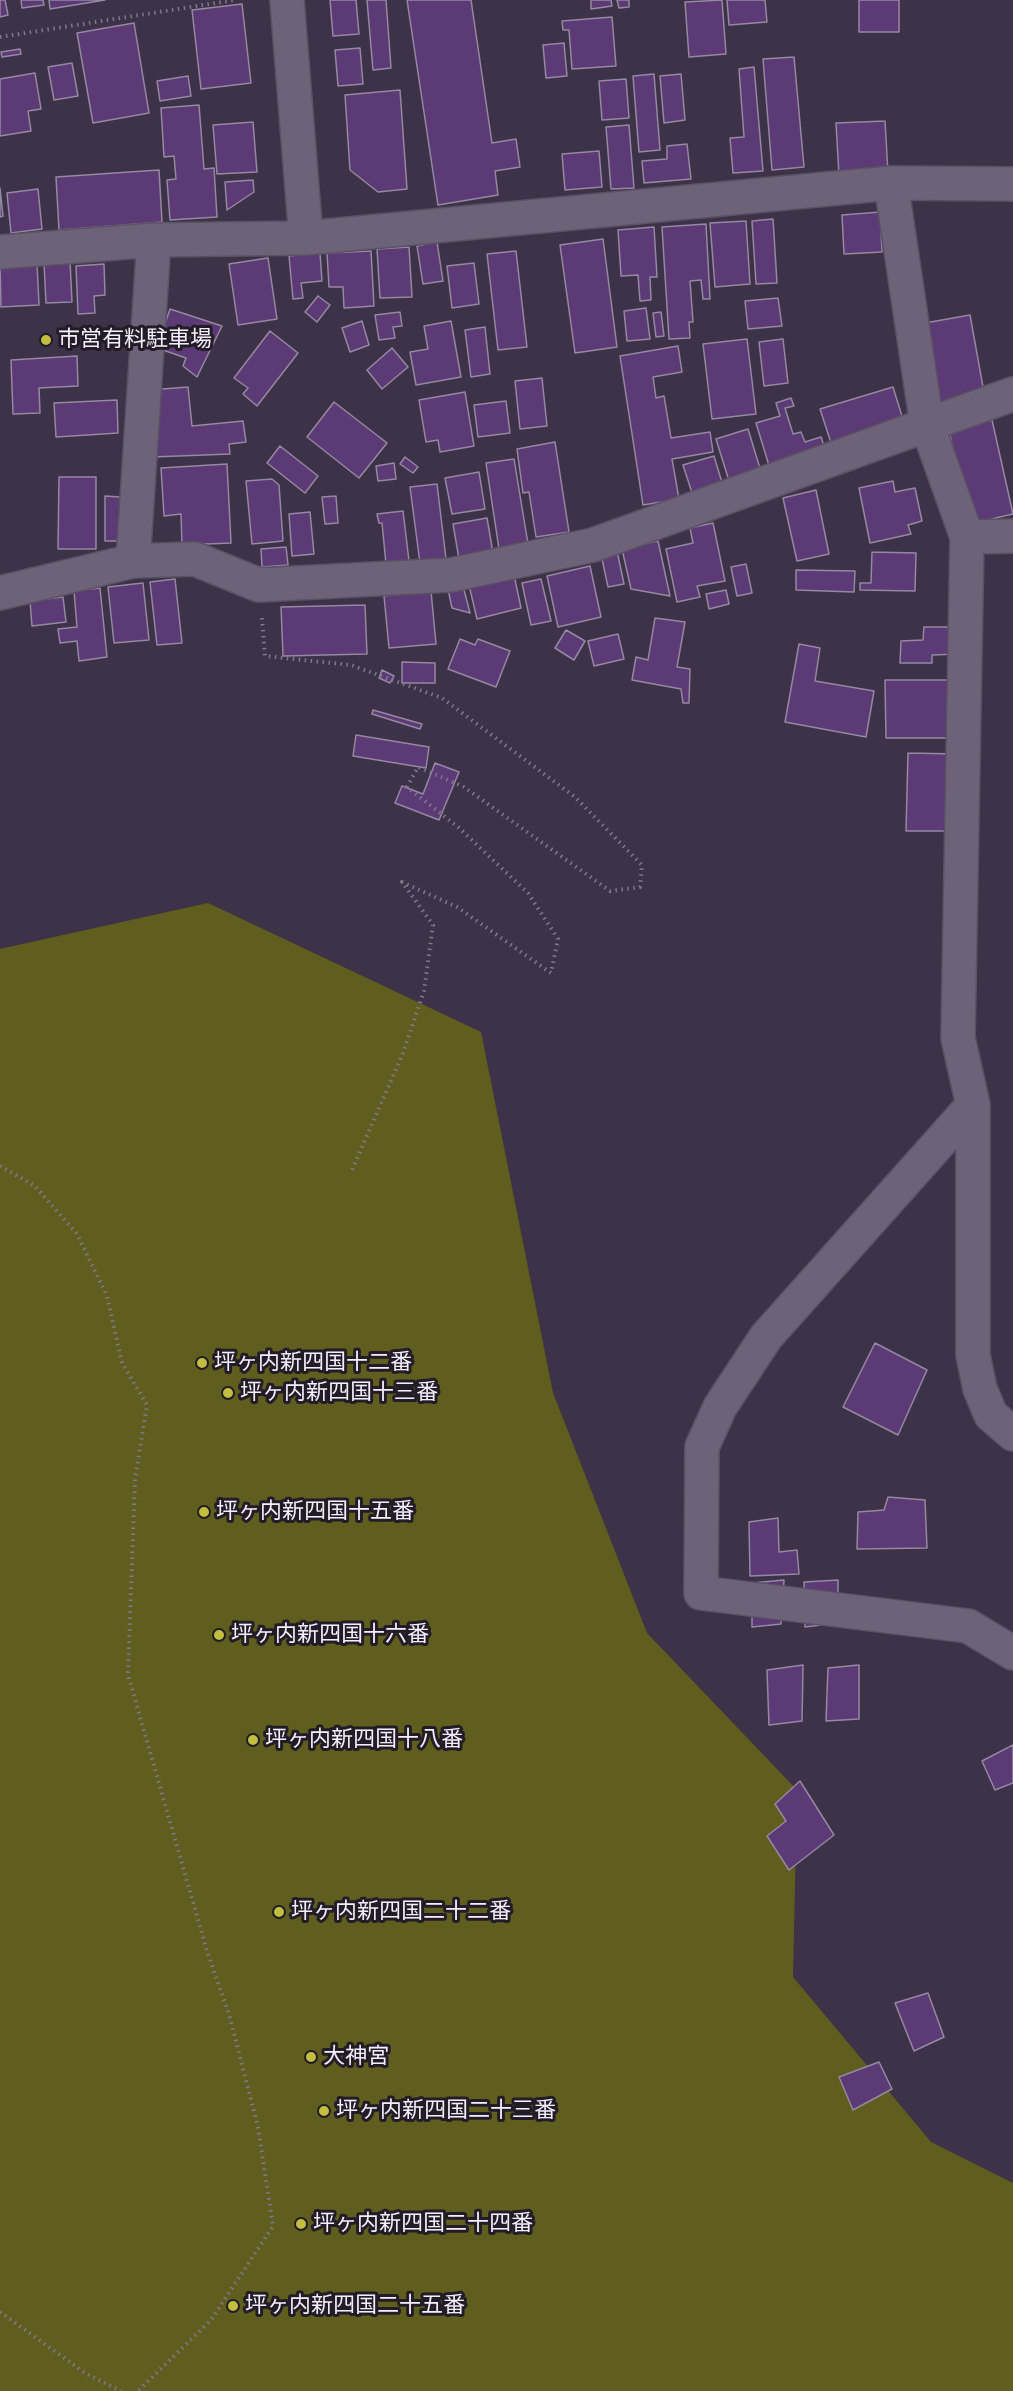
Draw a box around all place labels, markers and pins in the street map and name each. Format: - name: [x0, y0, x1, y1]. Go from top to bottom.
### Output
- place label: 市営有料駐車場: [58, 327, 212, 353]
- marker: 市営有料駐車場: [39, 333, 53, 347]
- place label: 坪ヶ内新四国十二番: [214, 1350, 412, 1376]
- marker: 坪ヶ内新四国十二番: [195, 1356, 209, 1370]
- place label: 坪ヶ内新四国十三番: [240, 1380, 438, 1406]
- marker: 坪ヶ内新四国十三番: [221, 1386, 235, 1400]
- place label: 坪ヶ内新四国十五番: [216, 1499, 414, 1525]
- marker: 坪ヶ内新四国十五番: [197, 1505, 211, 1519]
- place label: 坪ヶ内新四国十六番: [231, 1622, 429, 1648]
- marker: 坪ヶ内新四国十六番: [212, 1628, 226, 1642]
- place label: 坪ヶ内新四国十八番: [265, 1727, 463, 1753]
- marker: 坪ヶ内新四国十八番: [246, 1733, 260, 1747]
- place label: 坪ヶ内新四国二十二番: [291, 1899, 511, 1925]
- marker: 坪ヶ内新四国二十二番: [272, 1905, 286, 1919]
- place label: 大神宮: [323, 2044, 389, 2070]
- marker: 大神宮: [304, 2050, 318, 2064]
- place label: 坪ヶ内新四国二十三番: [336, 2098, 556, 2124]
- marker: 坪ヶ内新四国二十三番: [317, 2104, 331, 2118]
- place label: 坪ヶ内新四国二十四番: [313, 2211, 533, 2237]
- marker: 坪ヶ内新四国二十四番: [294, 2217, 308, 2231]
- place label: 坪ヶ内新四国二十五番: [245, 2293, 465, 2319]
- marker: 坪ヶ内新四国二十五番: [226, 2299, 240, 2313]

